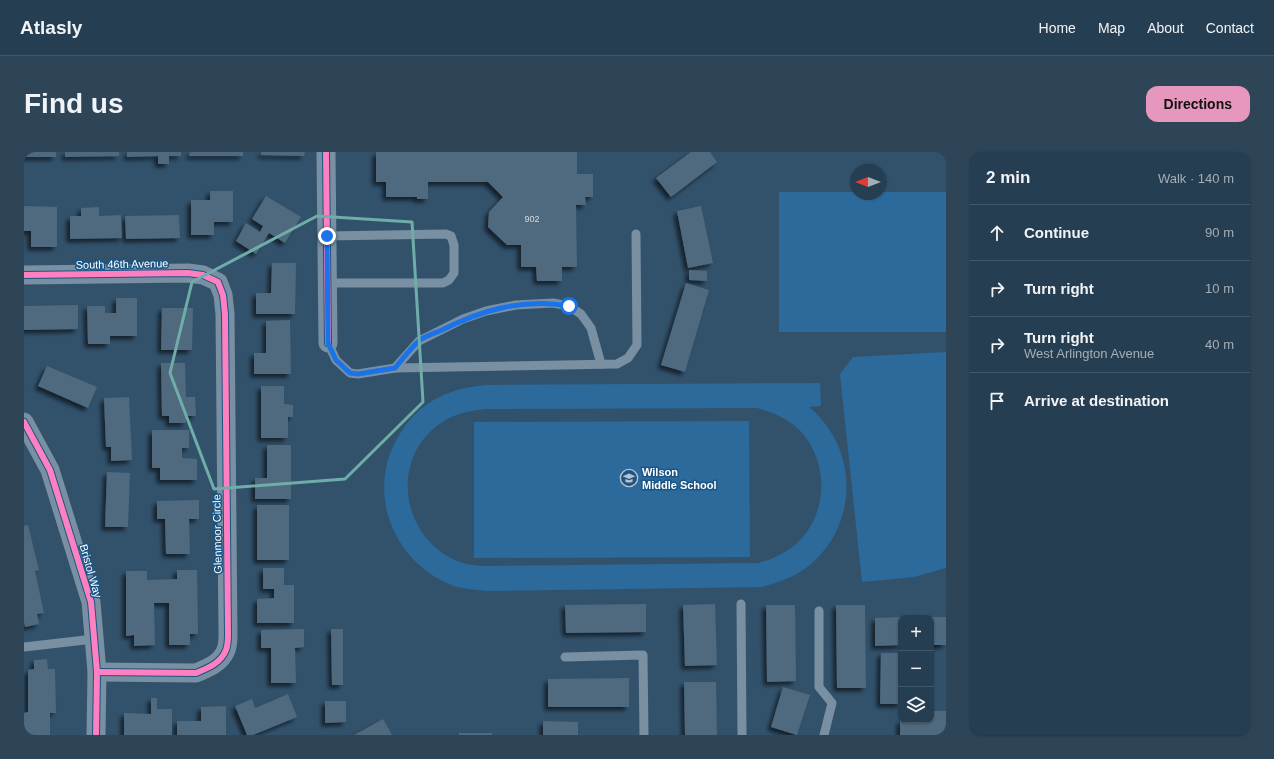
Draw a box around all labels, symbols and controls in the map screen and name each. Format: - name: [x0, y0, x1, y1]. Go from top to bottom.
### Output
- text: Atlasly: [20, 17, 82, 38]
- text: Home: [1039, 20, 1076, 36]
- text: Map: [1098, 20, 1125, 36]
- text: About: [1147, 20, 1184, 36]
- text: Contact: [1206, 20, 1254, 36]
- button: Directions: [1146, 86, 1250, 122]
- text: Find us: [24, 88, 124, 119]
- north arrow: [850, 164, 886, 200]
- text: 2 min: [986, 168, 1030, 187]
- text: Walk · 140 m: [1158, 171, 1234, 186]
- house number: 902: [524, 214, 540, 224]
- icon: ahead: [986, 222, 1008, 244]
- text: Continue: [1024, 224, 1089, 241]
- text: 90 m: [1205, 225, 1234, 240]
- route end: [318, 227, 336, 245]
- street label: South 46th Avenue: [76, 257, 168, 271]
- icon: right: [986, 278, 1008, 300]
- text: Turn right: [1024, 280, 1094, 297]
- text: 10 m: [1205, 281, 1234, 296]
- route start: [560, 297, 578, 315]
- text: Turn right: [1024, 329, 1094, 346]
- icon: right: [986, 334, 1008, 356]
- text: 40 m: [1205, 337, 1234, 352]
- text: West Arlington Avenue: [1024, 346, 1154, 361]
- icon: arrive: [986, 390, 1008, 412]
- text: Arrive at destination: [1024, 392, 1169, 409]
- place label: Wilson Middle School: [642, 466, 717, 491]
- school or university icon: Wilson Middle School: [619, 468, 639, 488]
- street label: Glenmoor Circle: [210, 494, 224, 574]
- street label: Bristol Way: [78, 543, 105, 600]
- map controls: [898, 615, 934, 723]
- button: +: [898, 615, 934, 651]
- button: −: [898, 651, 934, 687]
- button: layers: [898, 687, 934, 723]

